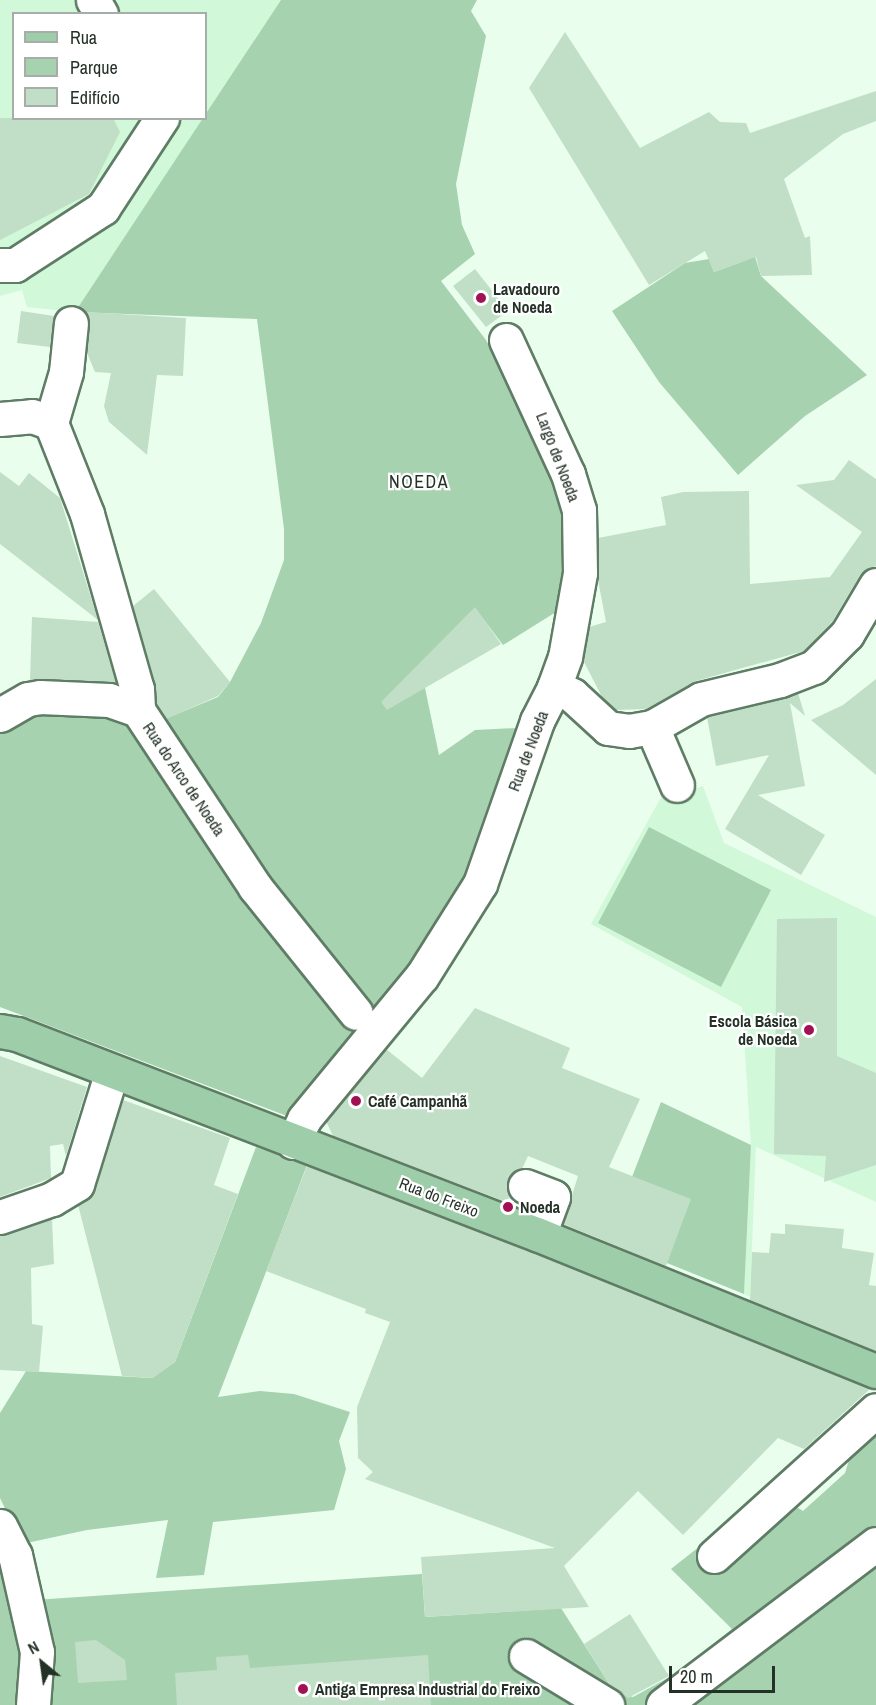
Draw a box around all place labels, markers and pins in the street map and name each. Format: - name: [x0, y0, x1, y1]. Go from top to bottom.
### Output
- place label: Lavadouro de Noeda: [493, 279, 560, 317]
- marker: Lavadouro de Noeda: [474, 291, 488, 305]
- place label: Escola Básica de Noeda: [709, 1011, 797, 1049]
- marker: Escola Básica de Noeda: [802, 1023, 816, 1037]
- place label: Café Campanhã: [368, 1091, 467, 1111]
- marker: Café Campanhã: [349, 1094, 363, 1108]
- place label: Noeda: [520, 1197, 560, 1217]
- marker: Noeda: [501, 1200, 515, 1214]
- place label: Antiga Empresa Industrial do Freixo: [315, 1679, 540, 1699]
- marker: Antiga Empresa Industrial do Freixo: [296, 1682, 310, 1696]

